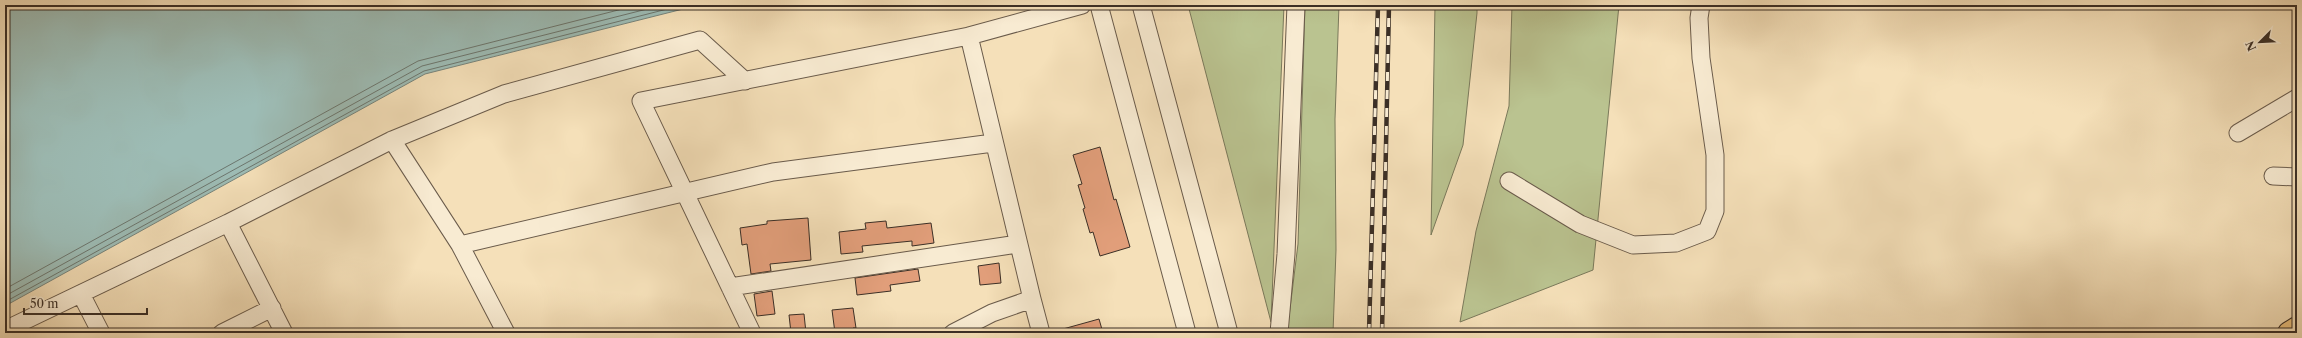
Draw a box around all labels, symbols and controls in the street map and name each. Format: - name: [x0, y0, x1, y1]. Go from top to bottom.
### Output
- north arrow: [2240, 22, 2280, 62]
- text: N: [2242, 38, 2259, 53]
- scale bar: [24, 290, 147, 316]
- text: 50 m: [30, 296, 59, 311]

